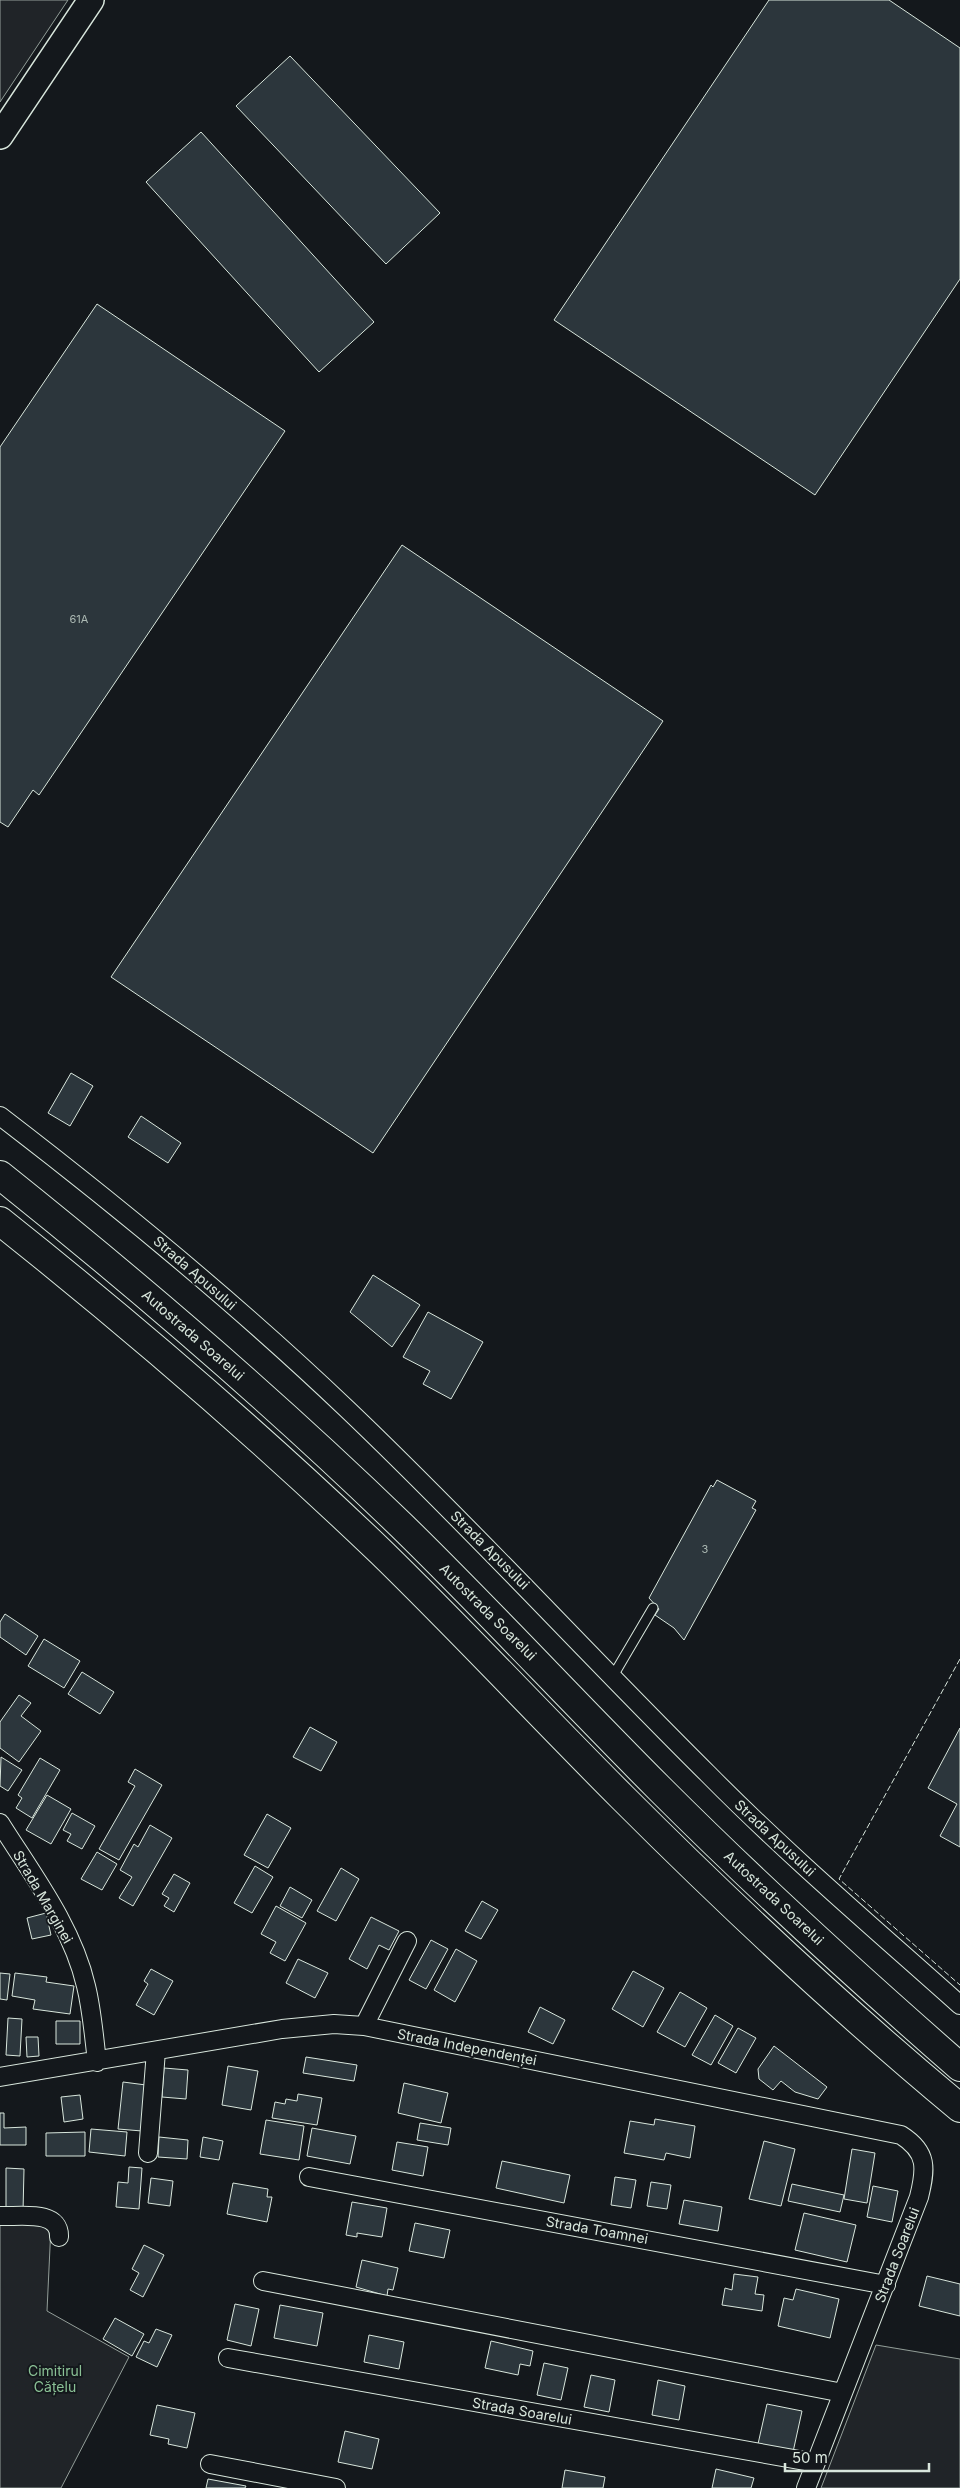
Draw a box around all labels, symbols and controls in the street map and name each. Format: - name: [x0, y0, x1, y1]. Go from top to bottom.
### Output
- house number: 61A: [70, 612, 89, 626]
- street label: Strada Apusului: [150, 1232, 240, 1313]
- street label: Autostrada Soarelui: [139, 1286, 248, 1384]
- street label: Strada Apusului: [447, 1507, 533, 1593]
- house number: 3: [702, 1542, 709, 1556]
- street label: Autostrada Soarelui: [436, 1560, 540, 1664]
- street label: Strada Apusului: [731, 1796, 819, 1879]
- street label: Strada Marginei: [10, 1847, 77, 1946]
- street label: Autostrada Soarelui: [721, 1847, 828, 1948]
- street label: Strada Independenței: [396, 2025, 538, 2069]
- street label: Strada Soarelui: [871, 2205, 923, 2305]
- street label: Strada Toamnei: [545, 2212, 650, 2247]
- park label: Cimitirul Cățelu: [28, 2362, 82, 2396]
- street label: Strada Soarelui: [471, 2393, 573, 2428]
- scale bar: [785, 2440, 929, 2472]
- text: 50 m: [792, 2448, 828, 2467]

